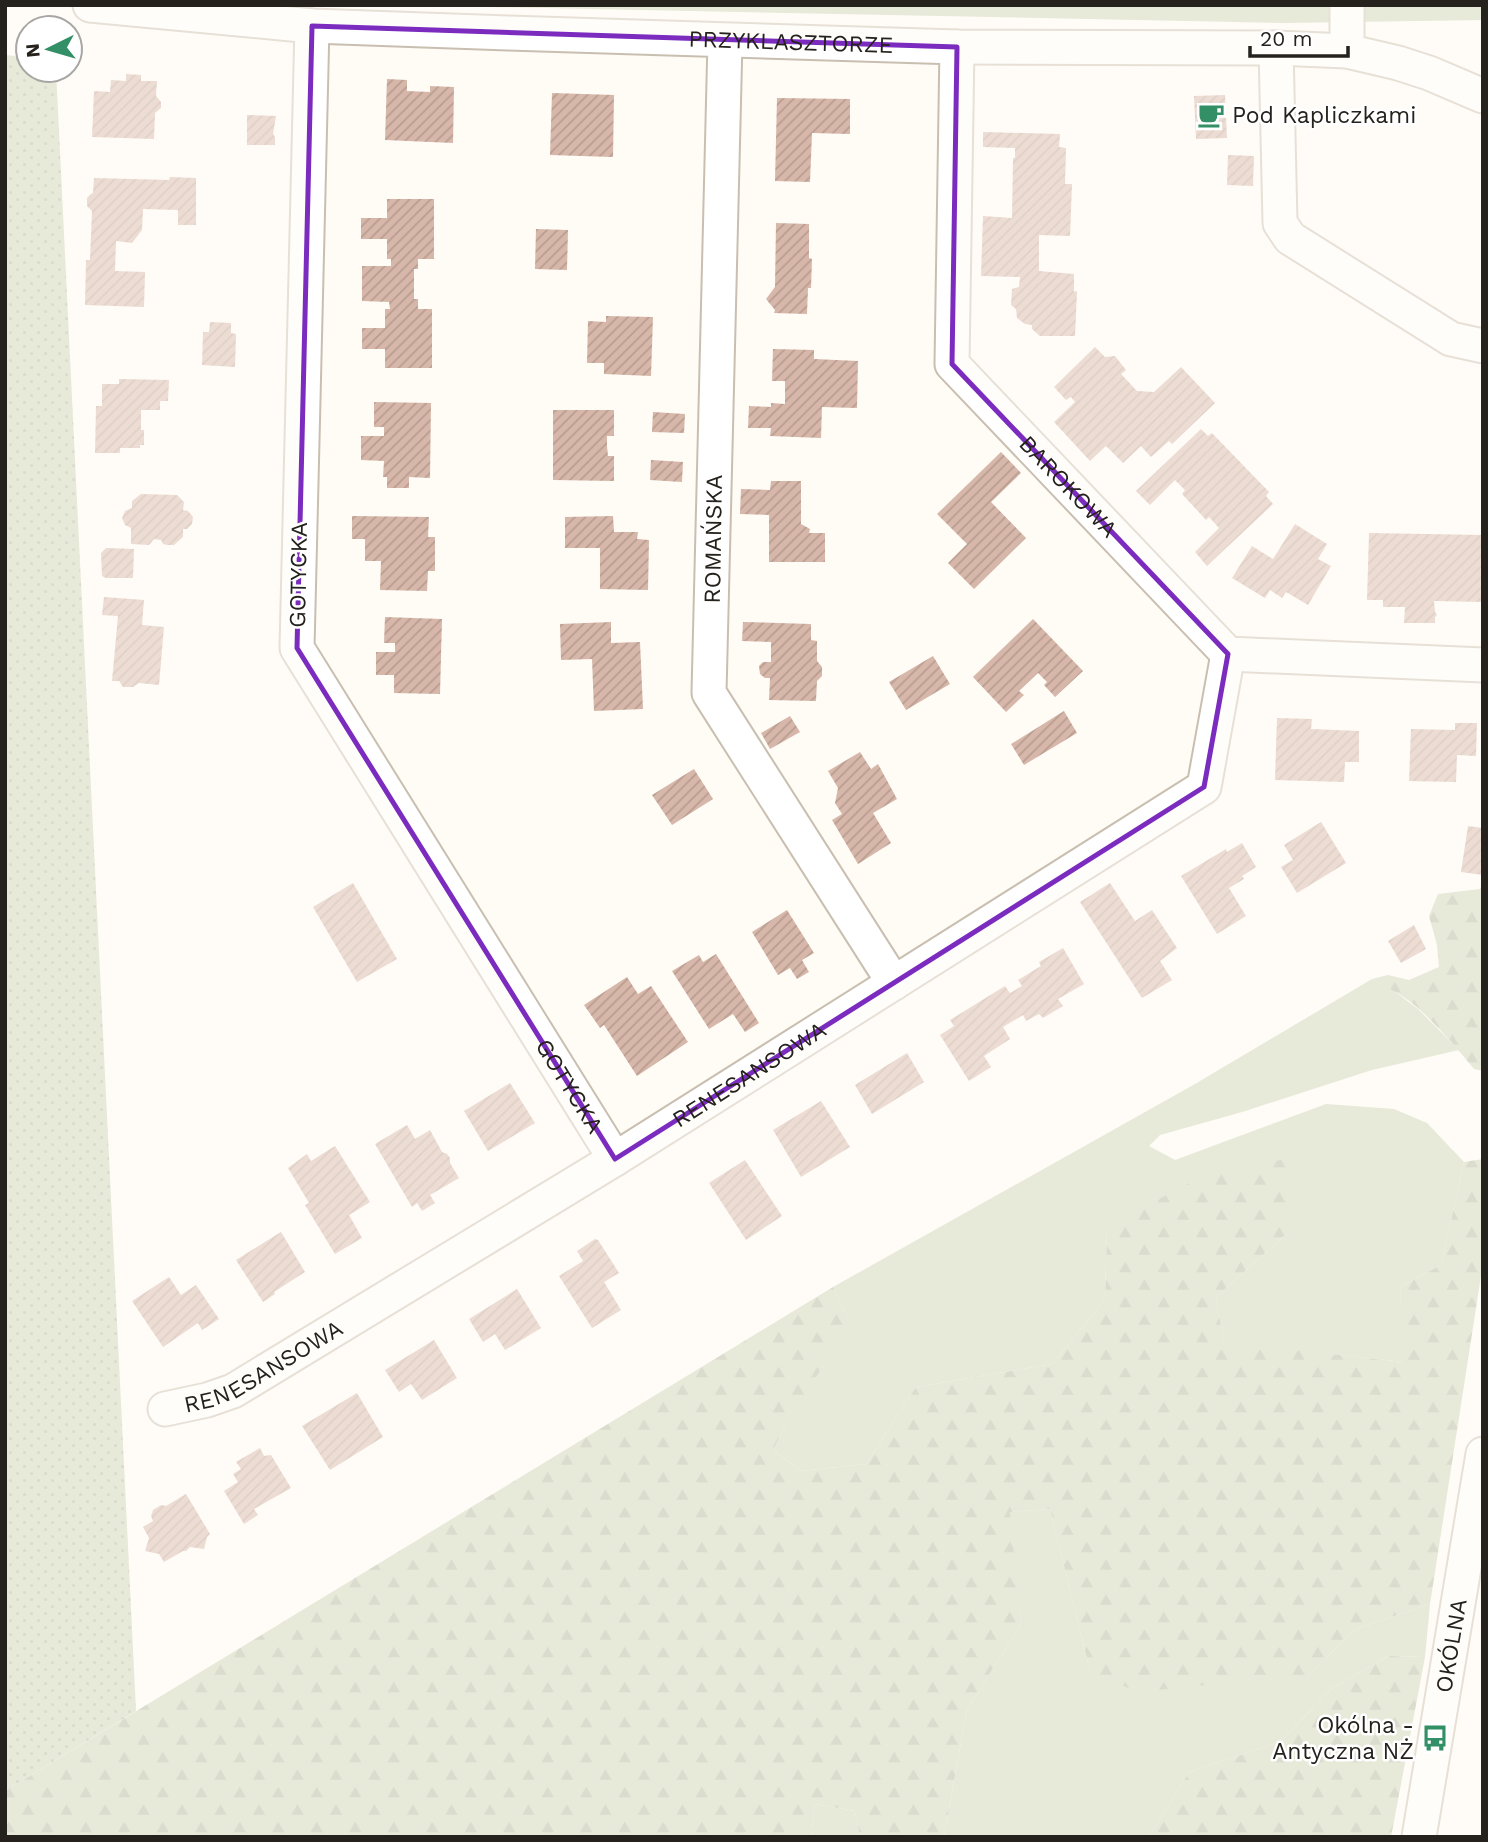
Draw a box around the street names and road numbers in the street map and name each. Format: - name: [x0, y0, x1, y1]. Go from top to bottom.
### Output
- street label: PRZYKLASZTORZE: [688, 26, 893, 59]
- street label: BAROKOWA: [1013, 430, 1123, 543]
- street label: ROMAŃSKA: [699, 474, 728, 604]
- street label: GOTYCKA: [284, 522, 313, 628]
- street label: RENESANSOWA: [668, 1016, 831, 1133]
- street label: GOTYCKA: [530, 1034, 609, 1138]
- street label: RENESANSOWA: [182, 1315, 348, 1419]
- street label: OKÓLNA: [1430, 1597, 1473, 1695]

